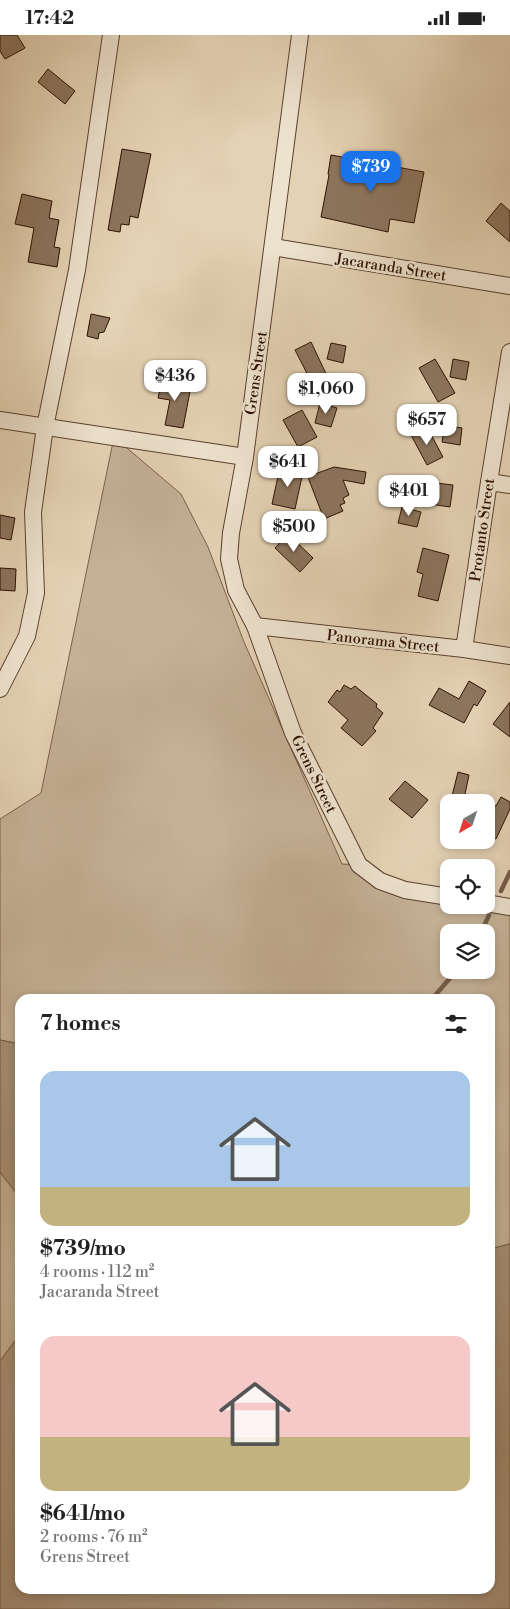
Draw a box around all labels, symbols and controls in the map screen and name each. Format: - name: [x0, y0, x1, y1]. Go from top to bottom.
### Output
- text: 17:42: [25, 6, 74, 30]
- pin: $739: [341, 151, 401, 193]
- text: $739: [352, 157, 390, 177]
- street label: Jacaranda Street: [333, 249, 448, 286]
- street label: Grens Street: [241, 329, 272, 416]
- pin: $436: [145, 359, 205, 402]
- text: $436: [155, 366, 195, 386]
- pin: $1,060: [285, 373, 367, 415]
- text: $1,060: [298, 379, 354, 399]
- pin: $657: [397, 403, 457, 446]
- text: $657: [408, 410, 446, 430]
- pin: $641: [258, 445, 318, 488]
- text: $641: [269, 452, 307, 472]
- pin: $401: [379, 475, 439, 517]
- street label: Protanto Street: [466, 476, 499, 583]
- text: $401: [389, 481, 429, 501]
- pin: $500: [264, 511, 324, 553]
- text: $500: [273, 517, 315, 537]
- street label: Panorama Street: [326, 626, 441, 657]
- street label: Grens Street: [287, 732, 341, 817]
- north arrow: [440, 794, 495, 849]
- map controls: [440, 794, 495, 979]
- button: locate: [440, 859, 495, 914]
- button: layers: [440, 924, 495, 979]
- icon: filters: [442, 1010, 470, 1038]
- text: 7 homes: [40, 1011, 121, 1037]
- icon: home: [210, 1104, 300, 1194]
- text: $739/mo: [40, 1236, 126, 1262]
- text: 4 rooms · 112 m²: [40, 1262, 154, 1282]
- text: Jacaranda Street: [40, 1282, 159, 1302]
- icon: home: [210, 1369, 300, 1459]
- text: $641/mo: [40, 1501, 126, 1527]
- text: 2 rooms · 76 m²: [40, 1527, 148, 1547]
- text: Grens Street: [40, 1547, 130, 1567]

